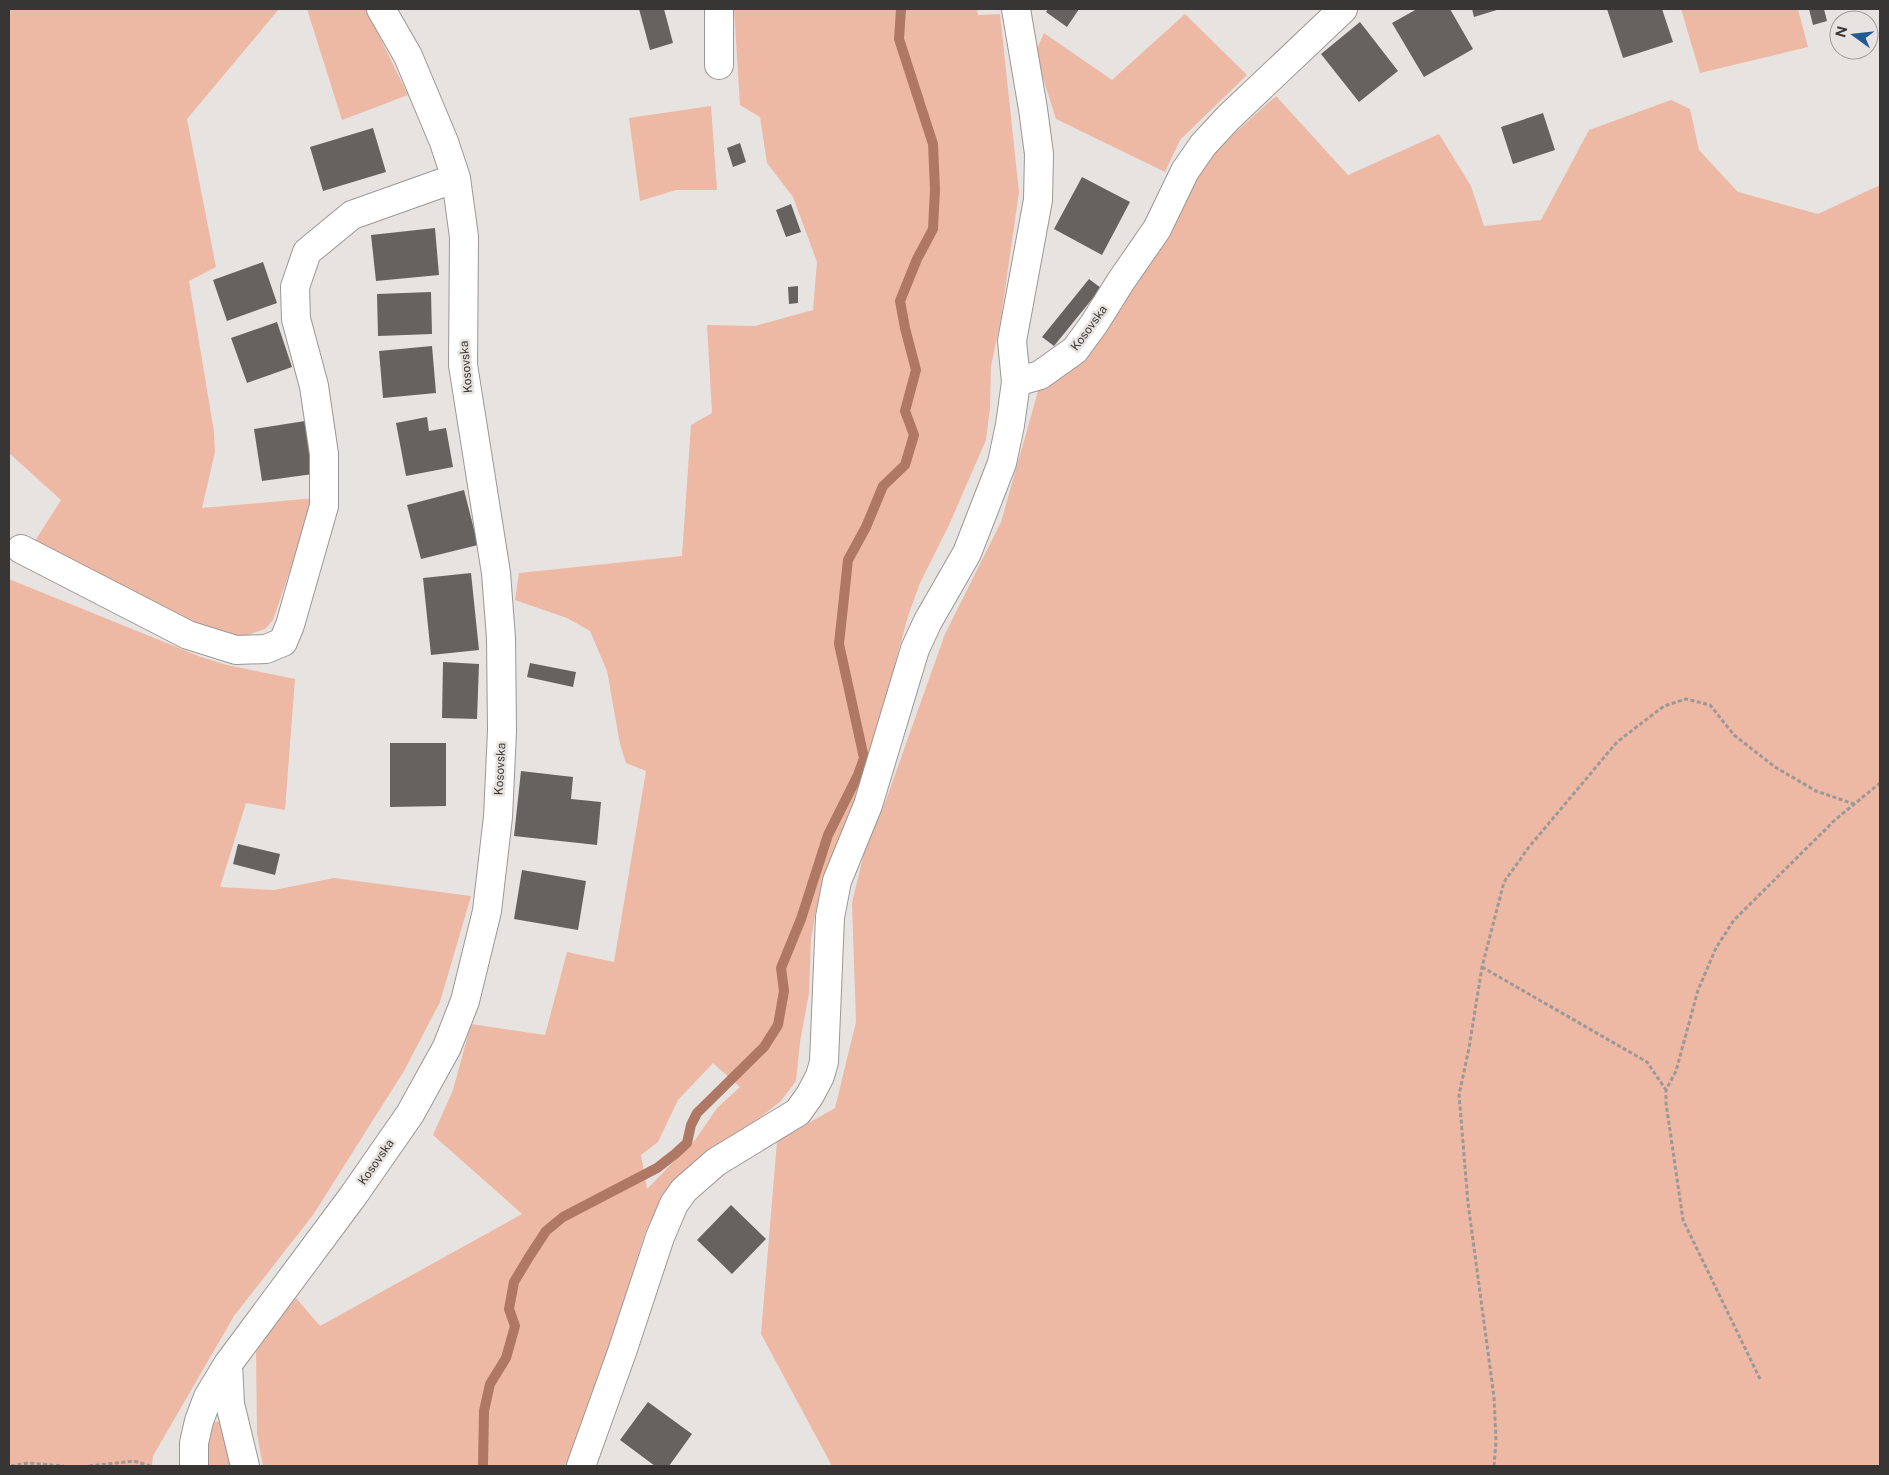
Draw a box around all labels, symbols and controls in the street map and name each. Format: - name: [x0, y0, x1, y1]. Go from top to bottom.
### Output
- north arrow: [1829, 10, 1879, 60]
- text: N: [1832, 24, 1851, 39]
- street label: Kosovska: [1068, 303, 1110, 353]
- street label: Kosovska: [457, 340, 475, 394]
- street label: Kosovska: [492, 742, 508, 796]
- street label: Kosovska: [355, 1136, 397, 1188]

